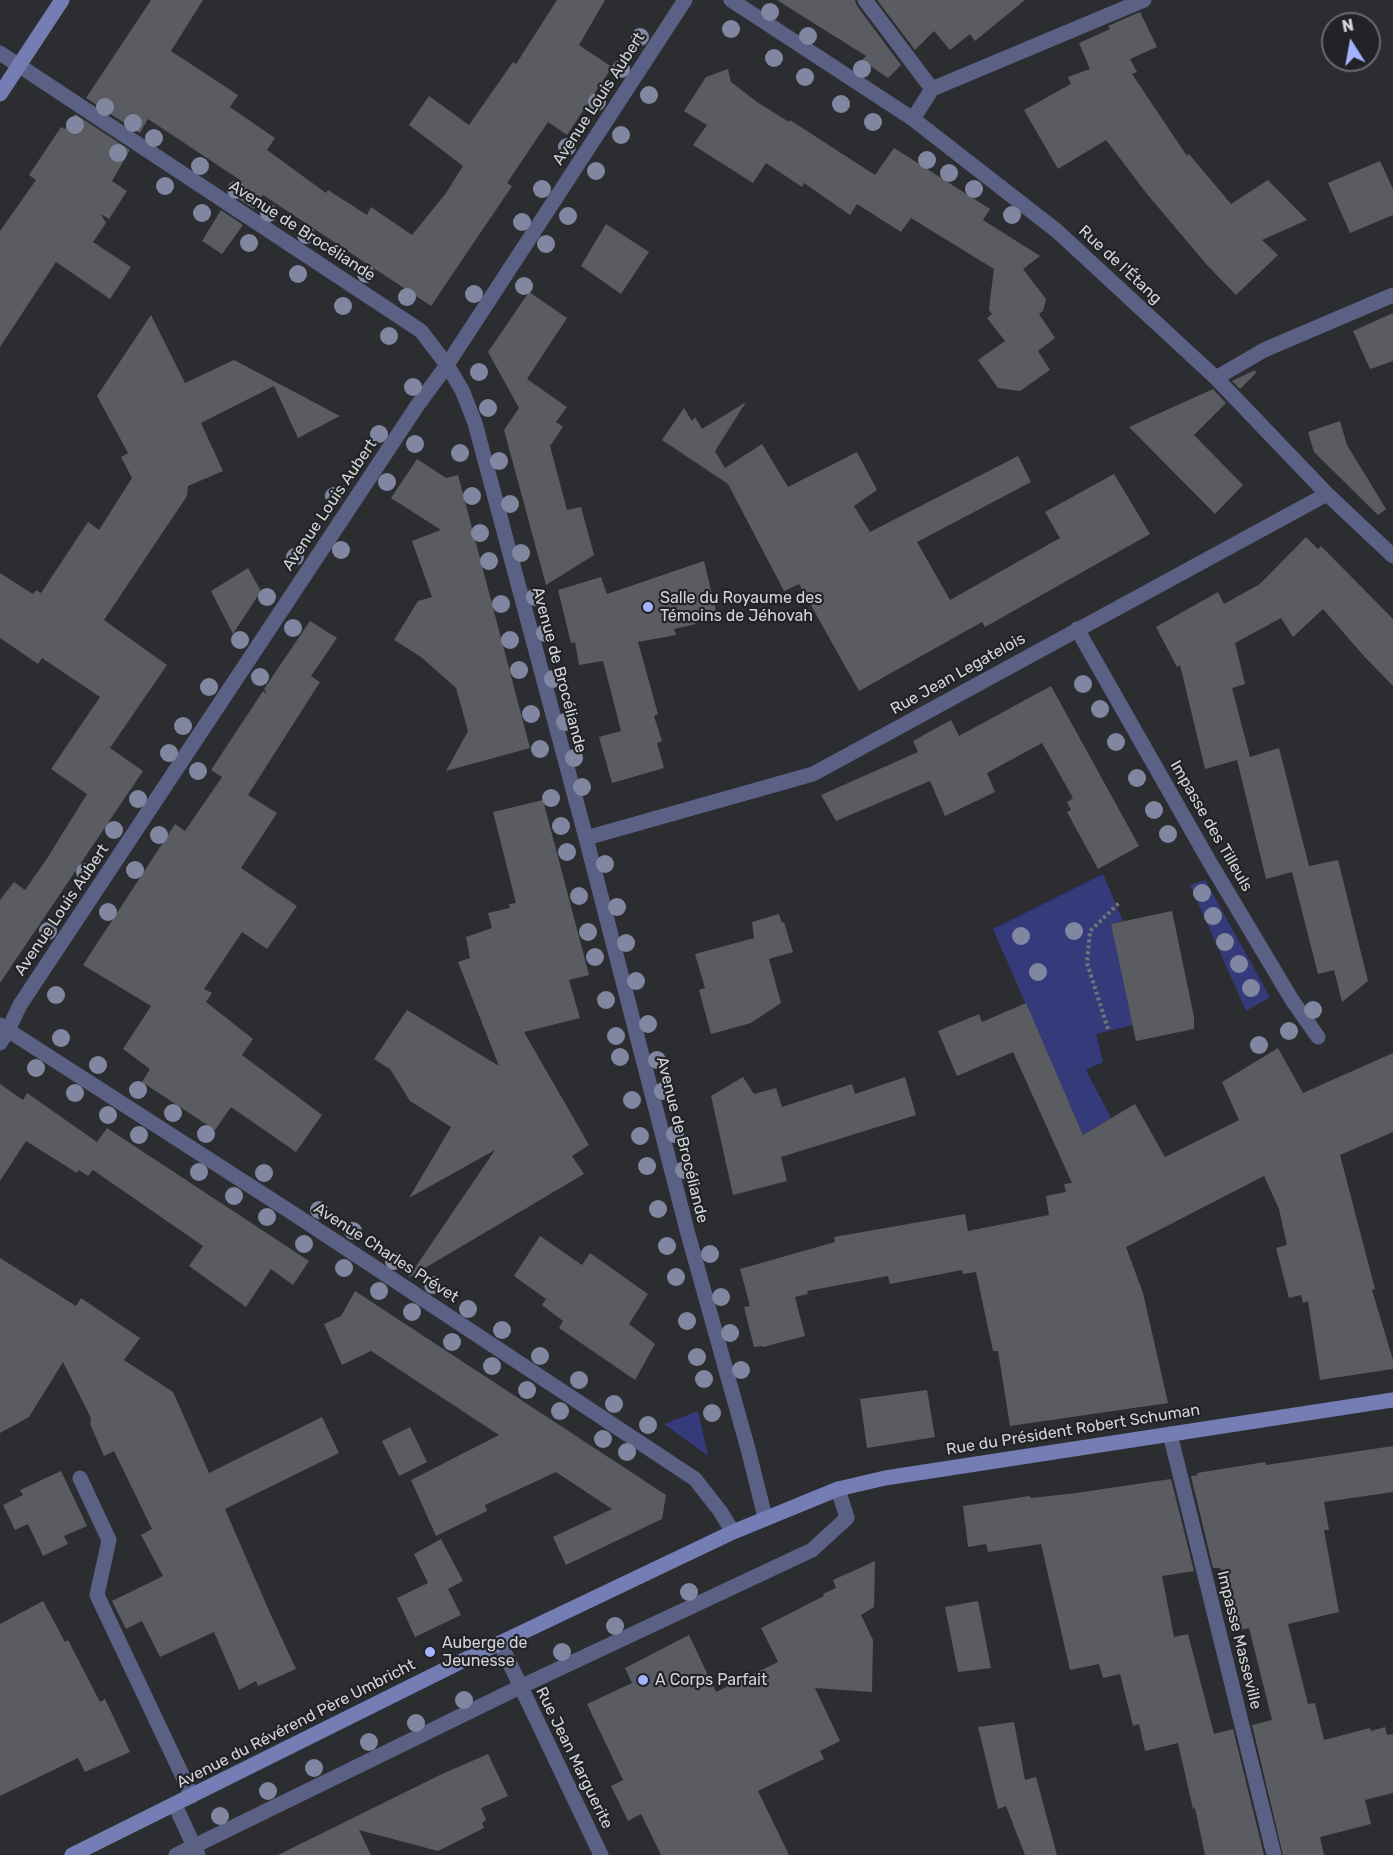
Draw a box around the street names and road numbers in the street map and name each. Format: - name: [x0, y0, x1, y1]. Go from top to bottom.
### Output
- street label: Avenue Louis Aubert: [549, 29, 649, 169]
- street label: Avenue de Brocéliande: [225, 176, 379, 286]
- street label: Rue de l'Étang: [1074, 222, 1166, 308]
- street label: Avenue Louis Aubert: [279, 436, 381, 574]
- street label: Avenue de Brocéliande: [528, 585, 590, 755]
- street label: Rue Jean Legatelois: [887, 629, 1029, 719]
- street label: Impasse des Tilleuls: [1166, 757, 1256, 895]
- street label: Avenue Louis Aubert: [11, 841, 113, 979]
- street label: Avenue de Brocéliande: [652, 1055, 712, 1225]
- street label: Avenue Charles Prévet: [310, 1199, 462, 1307]
- street label: Rue du Président Robert Schuman: [945, 1400, 1201, 1460]
- street label: Impasse Masseville: [1212, 1569, 1266, 1711]
- street label: Avenue du Révérend Père Umbricht: [174, 1655, 418, 1793]
- street label: Rue Jean Marguerite: [531, 1684, 617, 1832]

